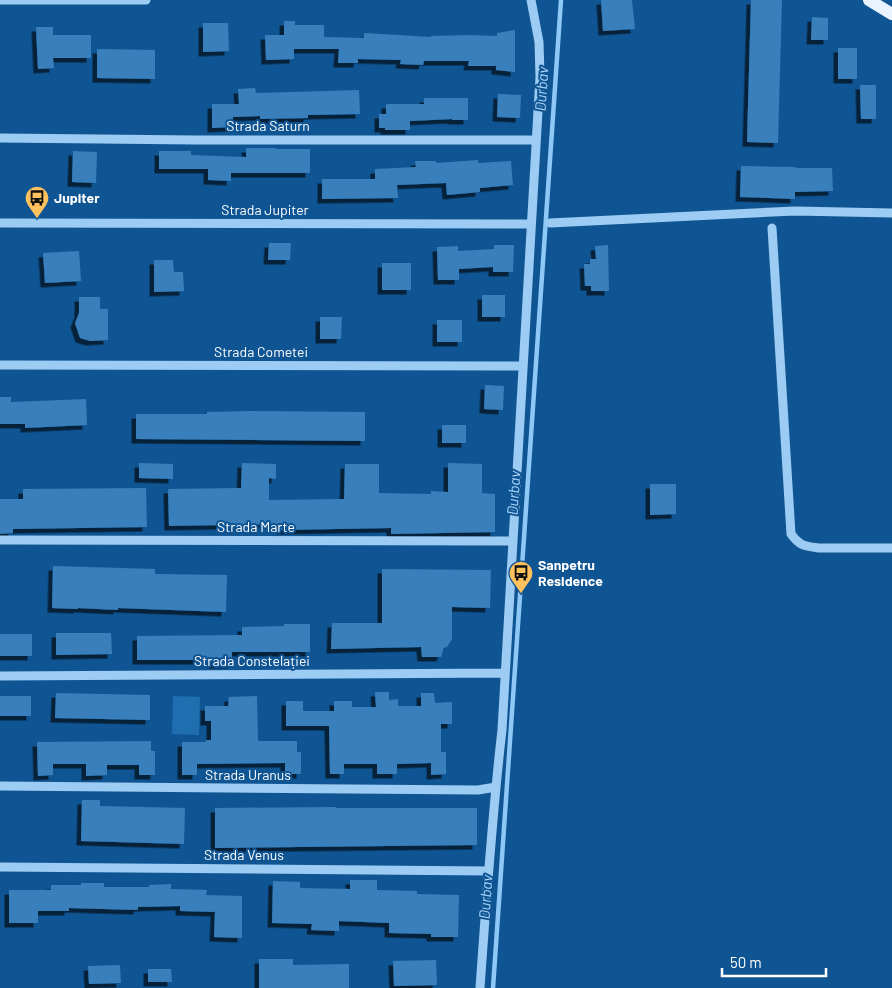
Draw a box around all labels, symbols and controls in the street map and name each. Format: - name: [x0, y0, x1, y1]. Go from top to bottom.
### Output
- water label: Durbav: [530, 65, 552, 112]
- street label: Strada Saturn: [226, 117, 310, 134]
- bus stop icon: Jupiter: [24, 185, 50, 219]
- place label: Jupiter: [54, 189, 100, 206]
- street label: Strada Jupiter: [221, 201, 309, 218]
- street label: Strada Cometei: [214, 343, 308, 360]
- water label: Durbav: [502, 469, 524, 516]
- street label: Strada Marte: [217, 518, 295, 535]
- place label: Sanpetru Residence: [538, 556, 603, 589]
- bus stop icon: Sanpetru Residence: [508, 560, 534, 594]
- street label: Strada Constelației: [194, 652, 310, 669]
- street label: Strada Uranus: [205, 766, 291, 783]
- street label: Strada Venus: [204, 846, 284, 863]
- water label: Durbav: [474, 873, 496, 920]
- scale bar: [722, 946, 826, 978]
- text: 50 m: [730, 953, 762, 971]

